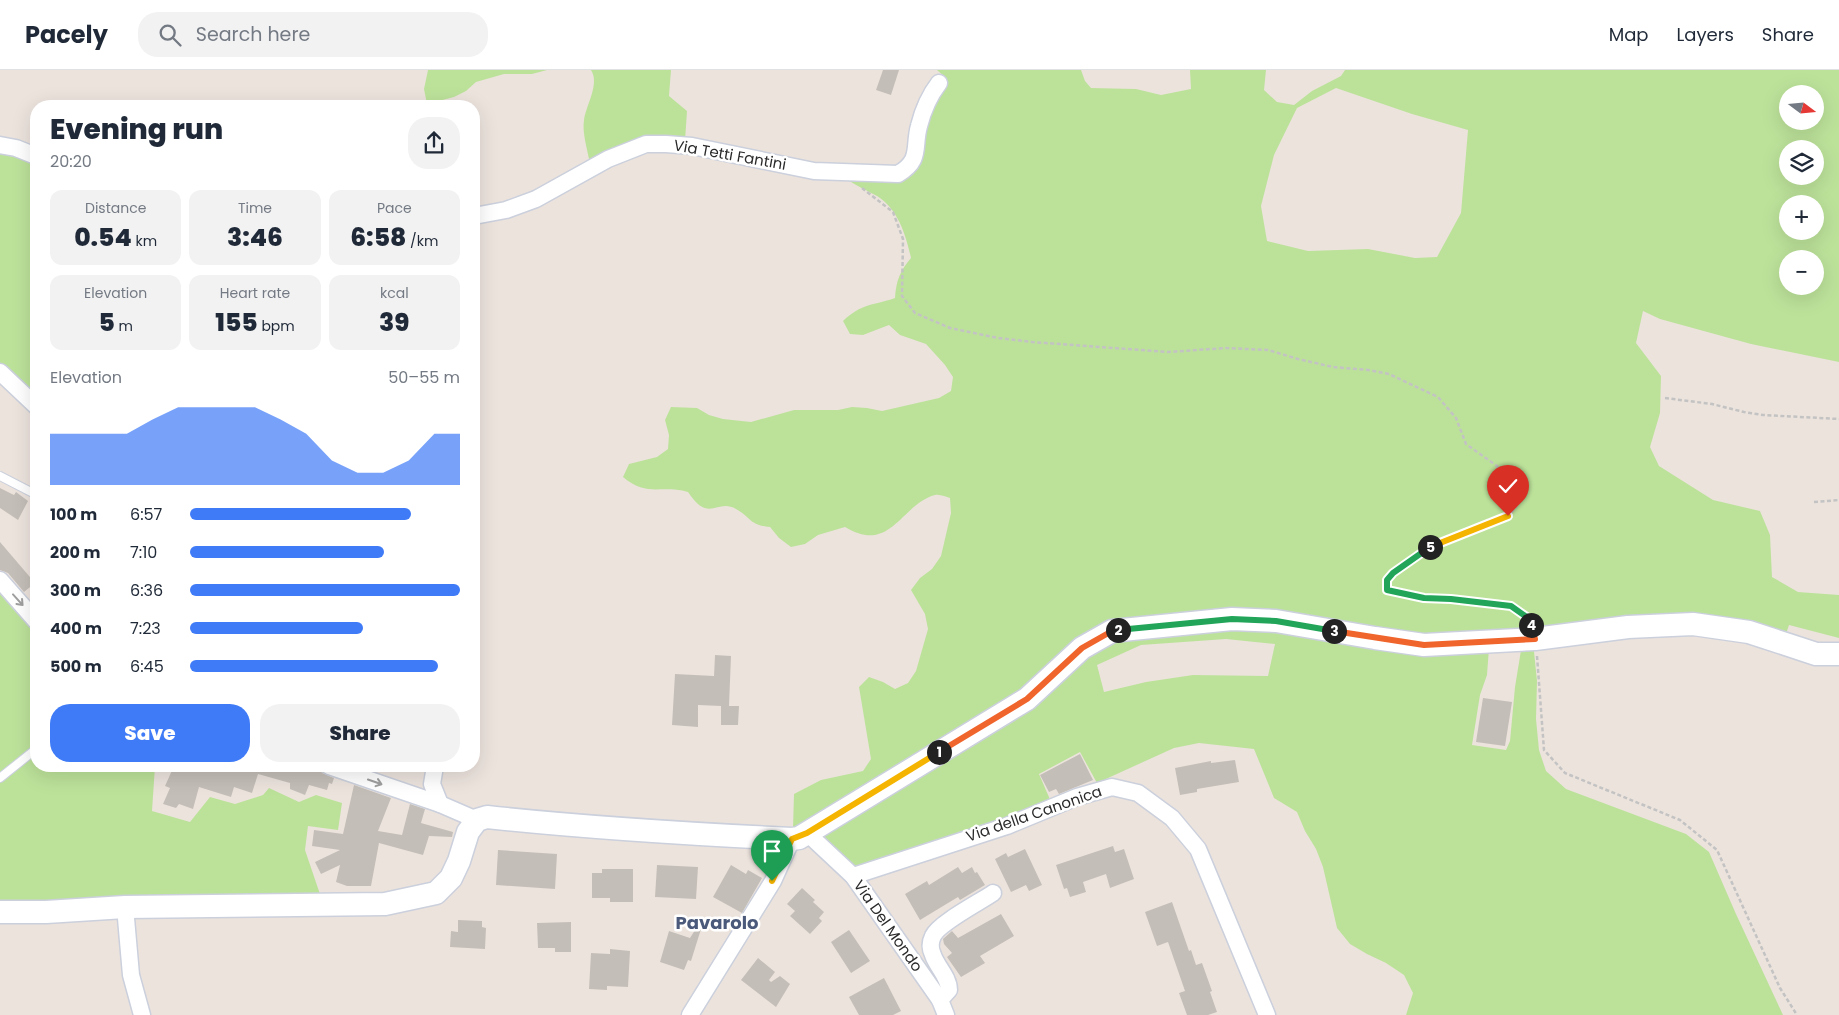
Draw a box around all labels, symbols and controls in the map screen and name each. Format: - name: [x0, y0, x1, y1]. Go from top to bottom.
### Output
- search box: [138, 12, 488, 57]
- text: Pacely: [25, 18, 108, 51]
- icon: search: [156, 21, 184, 49]
- text: Search here: [196, 21, 310, 48]
- text: Map: [1609, 22, 1649, 47]
- text: Layers: [1677, 22, 1734, 47]
- text: Share: [1762, 22, 1814, 47]
- north arrow: [1779, 85, 1824, 130]
- map controls: [1779, 85, 1824, 295]
- text: Evening run: [50, 110, 223, 149]
- button: share: [408, 117, 460, 169]
- street label: Via Tetti Fantini: [672, 134, 788, 175]
- button: layers: [1779, 140, 1824, 185]
- text: 20:20: [50, 150, 92, 173]
- button: +: [1779, 195, 1824, 240]
- text: Distance: [85, 198, 146, 218]
- text: Time: [238, 198, 272, 218]
- text: Pace: [377, 198, 412, 218]
- text: 0.54: [74, 220, 132, 255]
- text: 3:46: [227, 220, 283, 255]
- text: 6:58: [350, 220, 406, 255]
- text: km: [132, 231, 157, 251]
- text: /km: [406, 231, 438, 251]
- button: −: [1779, 250, 1824, 295]
- text: Elevation: [84, 283, 147, 303]
- text: Heart rate: [220, 283, 290, 303]
- text: kcal: [380, 283, 409, 303]
- text: 5: [98, 305, 115, 340]
- text: 155: [215, 305, 258, 340]
- text: 39: [379, 305, 410, 340]
- text: m: [115, 316, 133, 336]
- text: bpm: [258, 316, 295, 336]
- text: Elevation: [50, 366, 122, 389]
- text: 50–55 m: [388, 366, 460, 389]
- pin: [1487, 465, 1529, 516]
- icon: check: [1494, 472, 1522, 500]
- text: 100 m: [50, 503, 97, 526]
- text: 6:57: [130, 503, 162, 526]
- pin: 5: [1418, 534, 1442, 560]
- text: 5: [1426, 537, 1435, 557]
- text: 200 m: [50, 541, 100, 564]
- text: 7:10: [130, 541, 157, 564]
- text: 300 m: [50, 579, 101, 602]
- text: 6:36: [130, 579, 163, 602]
- one-way arrow: [12, 594, 24, 607]
- pin: 4: [1518, 612, 1544, 638]
- text: 4: [1527, 615, 1536, 635]
- text: 400 m: [50, 617, 102, 640]
- text: 7:23: [130, 617, 161, 640]
- pin: 2: [1106, 618, 1130, 642]
- pin: 3: [1322, 618, 1346, 644]
- text: 2: [1115, 620, 1123, 640]
- text: 3: [1330, 621, 1339, 641]
- text: 500 m: [50, 655, 102, 678]
- text: 6:45: [130, 655, 164, 678]
- button: Save: [50, 704, 250, 762]
- button: Share: [260, 704, 460, 762]
- pin: 1: [926, 740, 952, 764]
- text: 1: [937, 742, 942, 762]
- one-way arrow: [367, 778, 383, 787]
- street label: Via della Canonica: [963, 780, 1105, 847]
- pin: [751, 830, 793, 881]
- icon: arrive: [758, 837, 786, 865]
- street label: Via Del Mondo: [849, 876, 928, 976]
- district label: Pavarolo: [676, 910, 758, 935]

